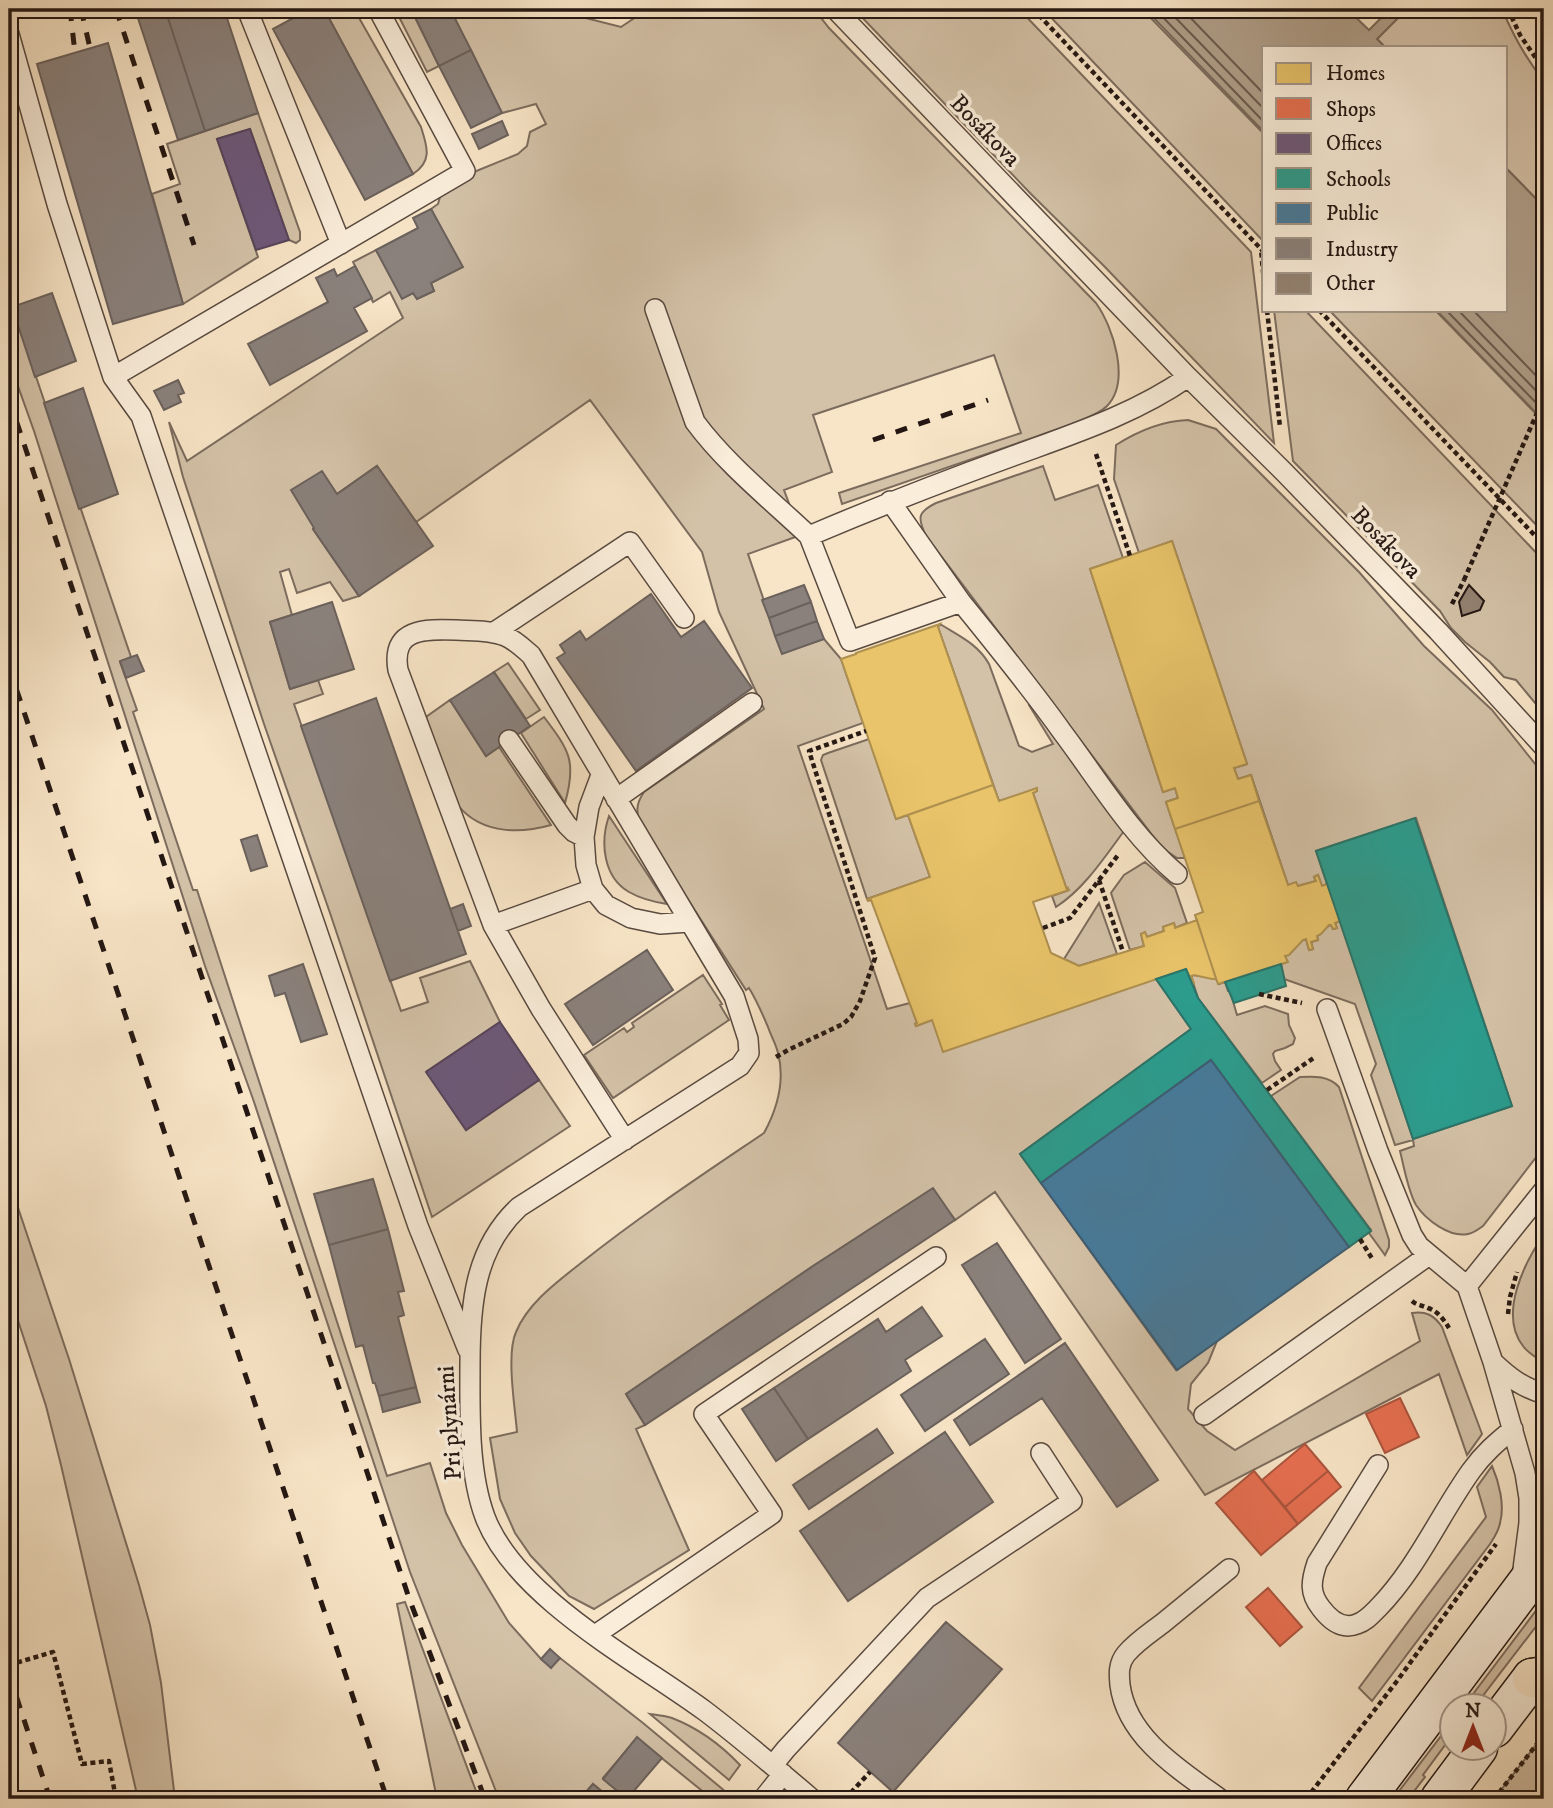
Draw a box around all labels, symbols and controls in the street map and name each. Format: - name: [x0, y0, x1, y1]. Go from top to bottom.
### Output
- legend: [1262, 46, 1508, 312]
- text: Homes: [1326, 61, 1385, 87]
- street label: Bosákova: [943, 89, 1027, 174]
- text: Shops: [1326, 97, 1376, 123]
- text: Offices: [1326, 131, 1382, 157]
- text: Schools: [1326, 167, 1391, 193]
- text: Public: [1326, 201, 1379, 227]
- text: Industry: [1326, 237, 1399, 263]
- text: Other: [1326, 271, 1375, 297]
- street label: Bosákova: [1344, 501, 1428, 586]
- street label: Pri plynárni: [431, 1365, 469, 1481]
- north arrow: [1438, 1692, 1508, 1762]
- text: N: [1465, 1700, 1481, 1723]

